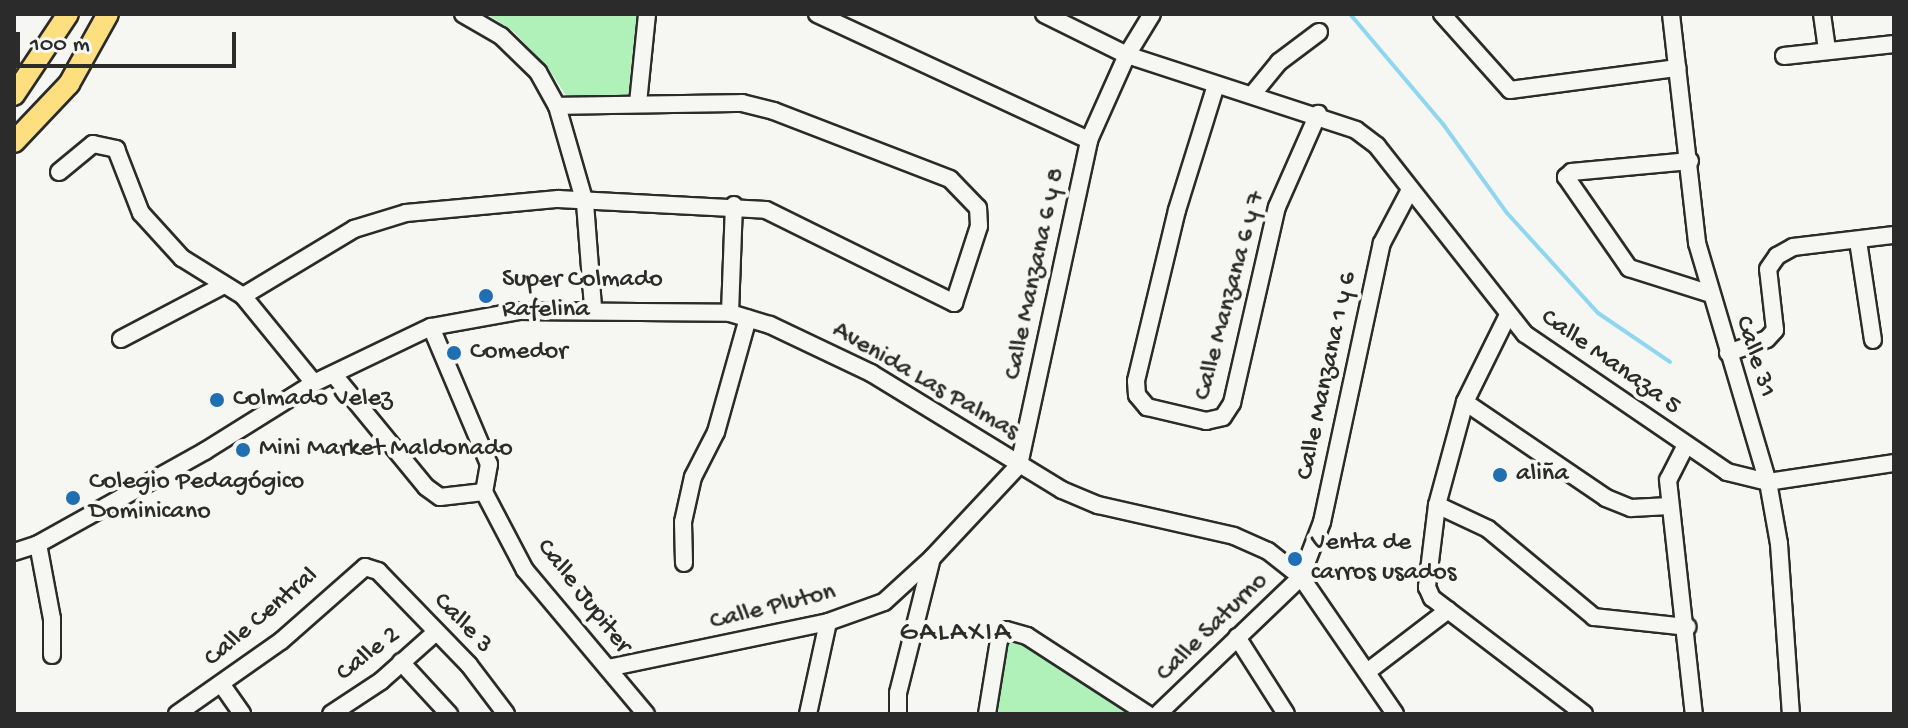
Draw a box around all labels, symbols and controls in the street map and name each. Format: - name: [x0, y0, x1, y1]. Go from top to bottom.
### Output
- scale bar: [20, 16, 240, 66]
- text: 100 m: [30, 31, 90, 60]
- street label: Calle Manzana 6 y 8: [998, 165, 1074, 383]
- street label: Calle Manzana 6 y 7: [1188, 188, 1274, 404]
- place label: Super Colmado Rafelina: [502, 265, 663, 326]
- street label: Calle Manzana 1 y 6: [1291, 269, 1365, 483]
- marker: Super Colmado Rafelina: [477, 287, 495, 305]
- street label: Calle Manaza 5: [1534, 303, 1686, 423]
- street label: Calle 31: [1726, 312, 1782, 402]
- street label: Avenida Las Palmas: [826, 316, 1024, 448]
- place label: Comedor: [470, 337, 567, 369]
- marker: Comedor: [445, 344, 463, 362]
- place label: Colmado Velez: [233, 384, 393, 416]
- marker: Colmado Velez: [208, 391, 226, 409]
- place label: Mini Market Maldonado: [259, 434, 513, 466]
- marker: Mini Market Maldonado: [234, 441, 252, 459]
- place label: aliña: [1516, 459, 1569, 491]
- marker: aliña: [1491, 466, 1509, 484]
- place label: Colegio Pedagógico Dominicano: [89, 467, 304, 528]
- marker: Colegio Pedagógico Dominicano: [64, 489, 82, 507]
- place label: Venta de carros usados: [1311, 528, 1456, 590]
- street label: Calle Jupiter: [528, 533, 638, 661]
- marker: Venta de carros usados: [1286, 550, 1304, 568]
- street label: Calle Central: [199, 561, 325, 675]
- street label: Calle Saturno: [1150, 567, 1276, 689]
- street label: Calle Pluton: [707, 577, 839, 639]
- street label: Calle 3: [425, 587, 499, 661]
- district label: GALAXIA: [899, 617, 1013, 651]
- street label: Calle 2: [331, 620, 407, 690]

